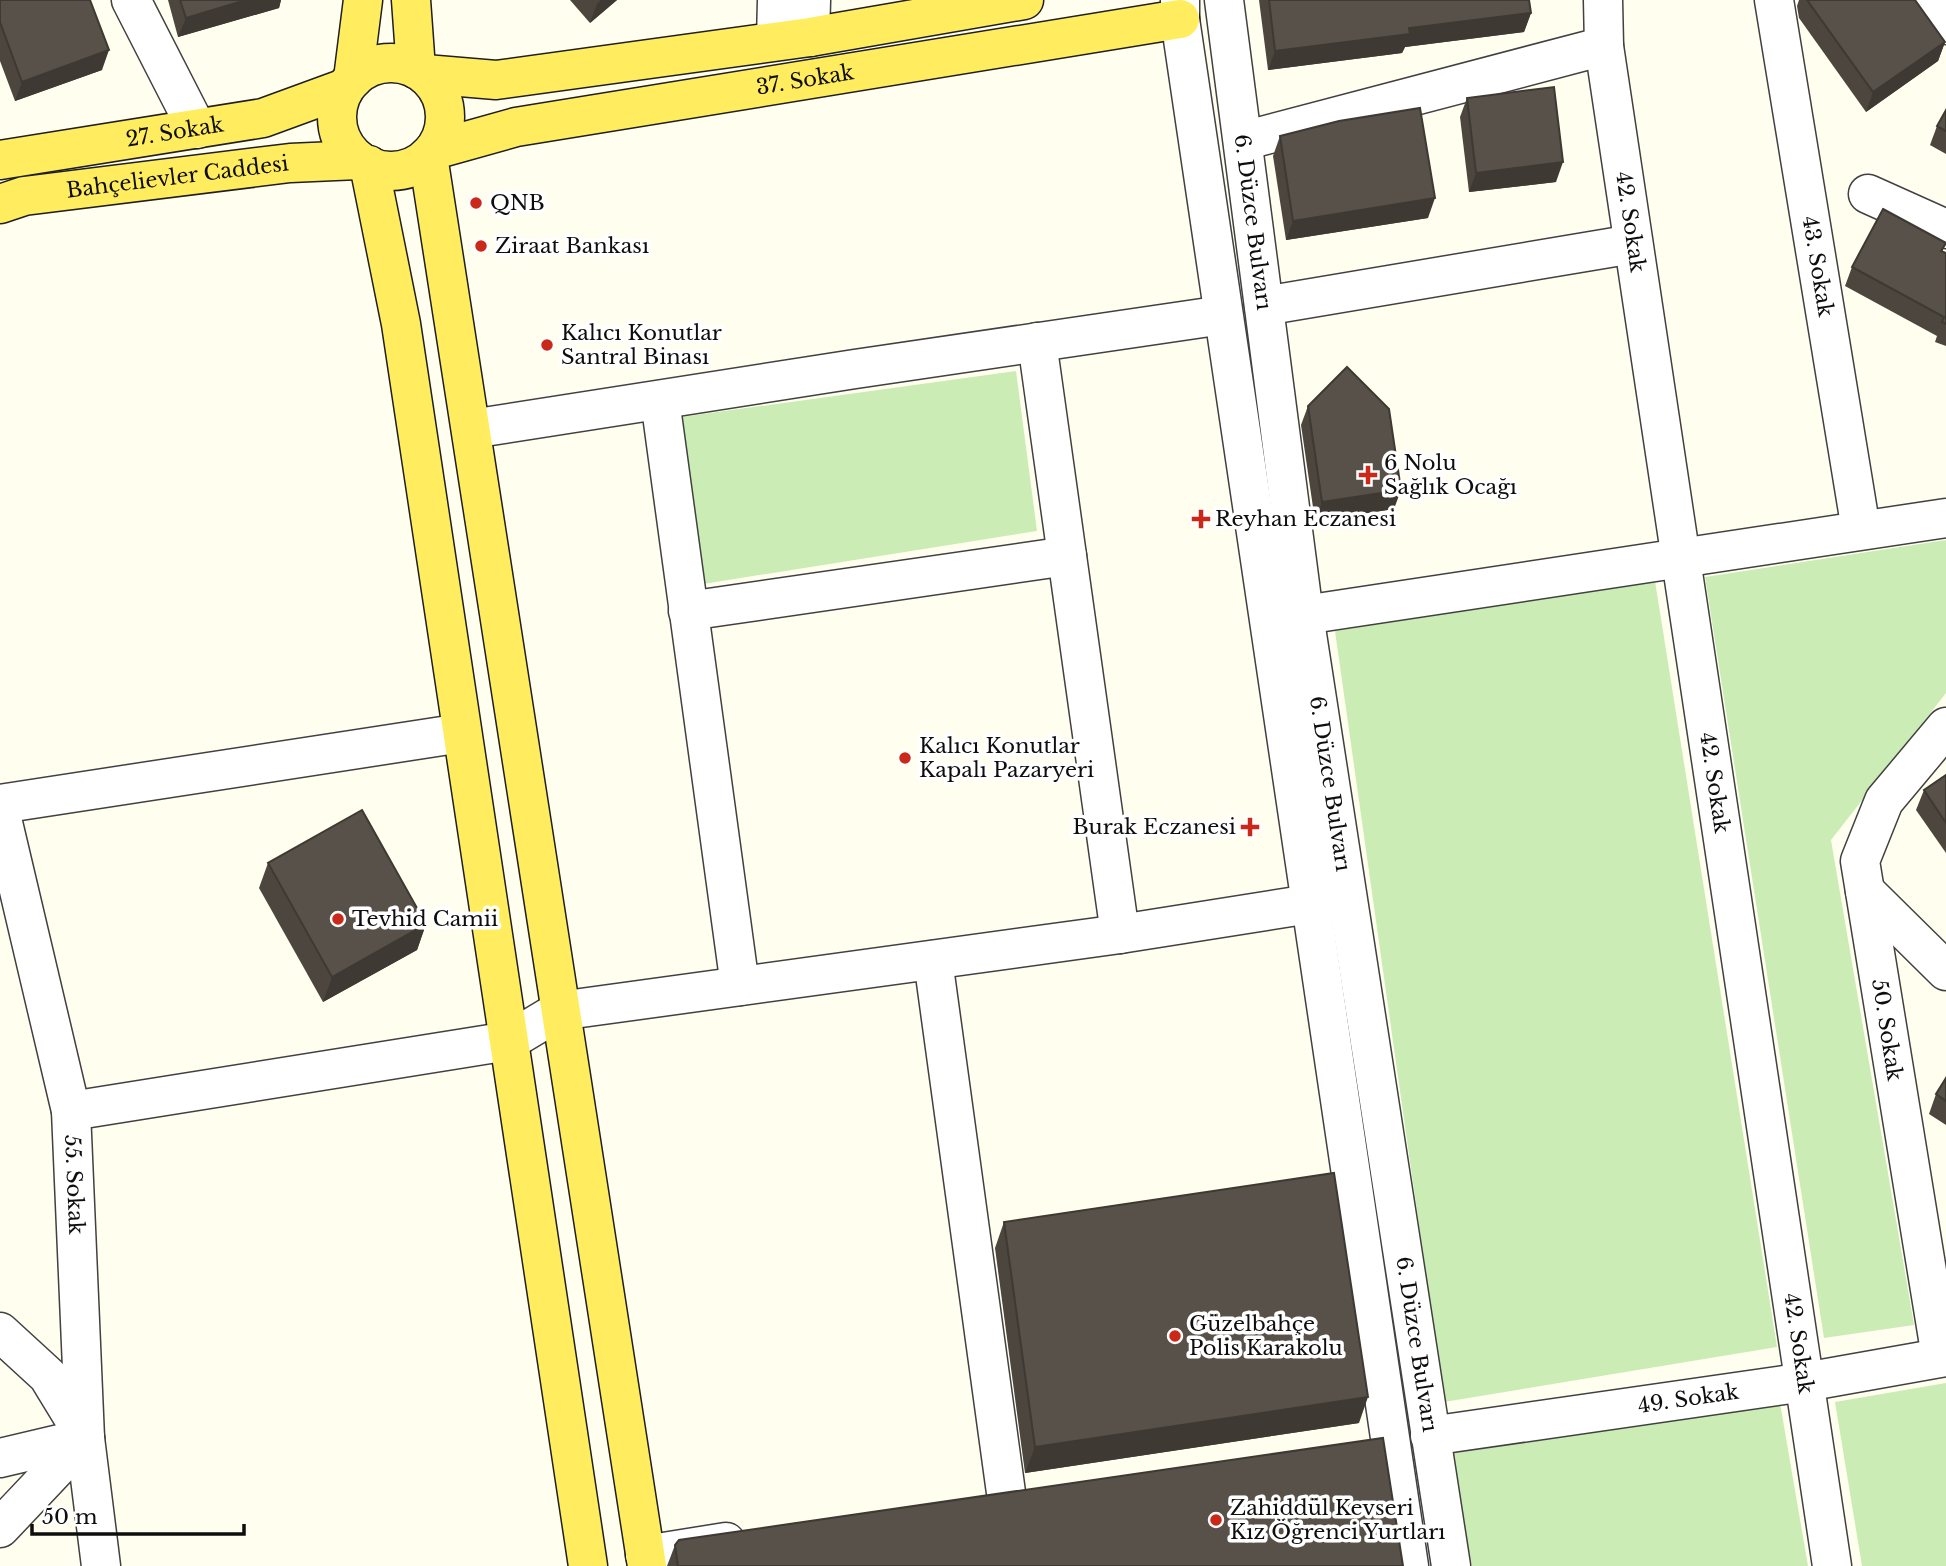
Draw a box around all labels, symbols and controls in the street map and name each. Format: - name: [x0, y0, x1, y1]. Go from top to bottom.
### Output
- street label: 37. Sokak: [754, 59, 856, 101]
- street label: 27. Sokak: [124, 111, 226, 153]
- street label: 6. Düzce Bulvarı: [1229, 133, 1277, 312]
- street label: Bahçelievler Caddesi: [65, 150, 290, 204]
- street label: 42. Sokak: [1610, 170, 1651, 274]
- place label: QNB: [490, 190, 545, 216]
- marker: QNB: [468, 195, 484, 211]
- street label: 43. Sokak: [1797, 214, 1839, 319]
- place label: Ziraat Bankası: [495, 233, 649, 259]
- marker: Ziraat Bankası: [473, 238, 489, 254]
- place label: Kalıcı Konutlar Santral Binası: [561, 320, 722, 370]
- marker: Kalıcı Konutlar Santral Binası: [539, 337, 555, 353]
- place label: 6 Nolu Sağlık Ocağı: [1384, 450, 1517, 500]
- marker: 6 Nolu Sağlık Ocağı: [1358, 465, 1378, 485]
- place label: Reyhan Eczanesi: [1215, 506, 1396, 532]
- marker: Reyhan Eczanesi: [1193, 511, 1209, 527]
- street label: 6. Düzce Bulvarı: [1304, 694, 1356, 873]
- street label: 42. Sokak: [1694, 731, 1735, 835]
- place label: Kalıcı Konutlar Kapalı Pazaryeri: [919, 733, 1094, 783]
- marker: Kalıcı Konutlar Kapalı Pazaryeri: [897, 750, 913, 766]
- place label: Burak Eczanesi: [1073, 814, 1236, 840]
- marker: Burak Eczanesi: [1242, 819, 1258, 835]
- place label: Tevhid Camii: [352, 906, 498, 932]
- marker: Tevhid Camii: [330, 911, 346, 927]
- street label: 50. Sokak: [1866, 977, 1908, 1083]
- street label: 55. Sokak: [59, 1134, 89, 1235]
- street label: 6. Düzce Bulvarı: [1390, 1255, 1443, 1434]
- street label: 42. Sokak: [1778, 1291, 1819, 1396]
- place label: Güzelbahçe Polis Karakolu: [1189, 1311, 1343, 1361]
- marker: Güzelbahçe Polis Karakolu: [1167, 1328, 1183, 1344]
- street label: 49. Sokak: [1636, 1379, 1741, 1419]
- scale bar: [32, 1492, 243, 1536]
- place label: Zahiddül Kevseri Kız Öğrenci Yurtları: [1230, 1495, 1445, 1545]
- text: 50 m: [42, 1504, 98, 1530]
- marker: Zahiddül Kevseri Kız Öğrenci Yurtları: [1208, 1512, 1224, 1528]

